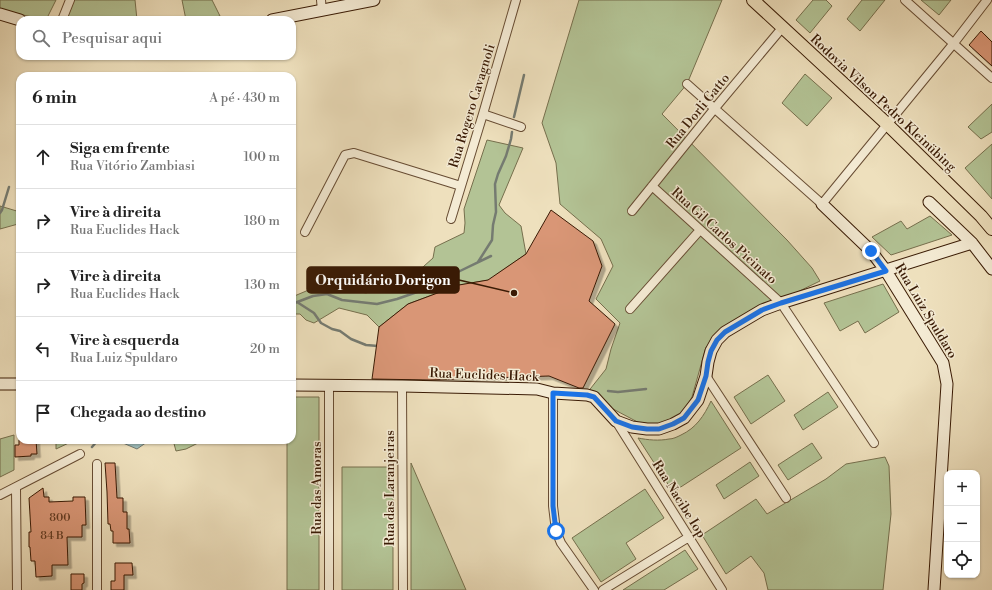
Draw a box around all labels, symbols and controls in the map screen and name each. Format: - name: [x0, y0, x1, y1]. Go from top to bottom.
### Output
- search box: [16, 16, 296, 60]
- icon: search: [30, 27, 52, 49]
- text: Pesquisar aqui: [62, 29, 162, 48]
- street label: Rodovia Vilson Pedro Kleinübing: [807, 31, 959, 175]
- street label: Rua Rogero Cavagnoli: [446, 42, 498, 170]
- street label: Rua Dorli Gatto: [663, 70, 733, 152]
- text: 6 min: [32, 87, 77, 109]
- text: A pé · 430 m: [209, 90, 280, 106]
- text: Siga em frente: [70, 139, 170, 158]
- icon: ahead: [32, 146, 54, 168]
- text: 100 m: [244, 149, 280, 165]
- text: Rua Vitório Zambiasi: [70, 158, 195, 174]
- street label: Rua Gil Carlos Picinato: [668, 184, 780, 288]
- text: Vire à direita: [70, 203, 161, 222]
- icon: right: [32, 210, 54, 232]
- text: 180 m: [244, 213, 280, 229]
- text: Rua Euclides Hack: [70, 222, 179, 238]
- route end: [862, 242, 880, 260]
- street label: Rua Luiz Spuldaro: [891, 261, 961, 361]
- text: Vire à direita: [70, 267, 161, 286]
- callout: Orquidário Dorigon: [307, 267, 459, 293]
- text: Orquidário Dorigon: [315, 272, 451, 290]
- icon: right: [32, 274, 54, 296]
- text: 130 m: [245, 277, 280, 293]
- text: Rua Euclides Hack: [70, 286, 179, 302]
- text: Vire à esquerda: [70, 331, 179, 350]
- icon: left: [32, 338, 54, 360]
- text: 20 m: [250, 341, 280, 357]
- text: Rua Luiz Spuldaro: [70, 350, 178, 366]
- street label: Rua Euclides Hack: [429, 365, 540, 385]
- icon: arrive: [32, 402, 54, 424]
- text: Chegada ao destino: [70, 403, 206, 422]
- street label: Rua das Laranjeiras: [382, 430, 398, 546]
- street label: Rua das Amoras: [309, 441, 325, 535]
- street label: Rua Nacibe Iop: [649, 457, 709, 541]
- map controls: [944, 470, 980, 578]
- button: +: [944, 470, 980, 506]
- button: −: [944, 506, 980, 542]
- house number: 800: [49, 511, 71, 525]
- route start: [547, 522, 565, 540]
- house number: 84 B: [40, 529, 64, 543]
- button: locate: [944, 542, 980, 578]

